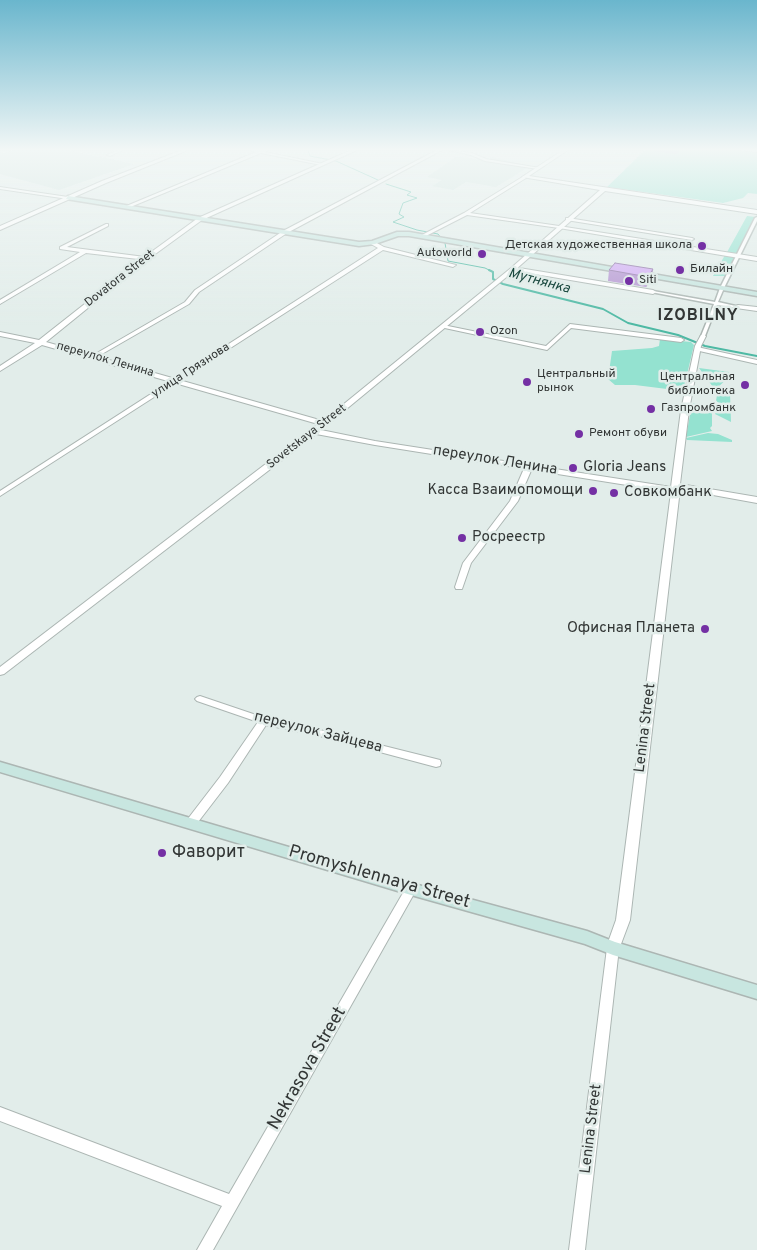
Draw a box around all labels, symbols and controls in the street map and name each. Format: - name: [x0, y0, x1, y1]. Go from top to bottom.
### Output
- place label: Детская художественная школа: [505, 239, 692, 253]
- marker: Детская художественная школа: [696, 240, 708, 252]
- street label: Dovatora Street: [82, 247, 158, 311]
- place label: Autoworld: [417, 247, 472, 261]
- marker: Autoworld: [476, 248, 488, 260]
- place label: Билайн: [690, 263, 733, 277]
- marker: Билайн: [674, 264, 686, 276]
- water label: Мутнянка: [506, 266, 572, 298]
- place label: Siti: [639, 274, 657, 288]
- marker: Siti: [623, 275, 635, 287]
- district label: IZOBILNY: [656, 307, 740, 327]
- place label: Ozon: [490, 325, 518, 339]
- marker: Ozon: [474, 326, 486, 338]
- street label: переулок Ленина: [55, 339, 155, 381]
- street label: улица Грязнова: [149, 340, 233, 402]
- place label: Центральный рынок: [537, 368, 616, 396]
- place label: Центральная библиотека: [660, 371, 735, 399]
- marker: Центральный рынок: [521, 376, 533, 388]
- marker: Центральная библиотека: [739, 379, 751, 391]
- street label: Sovetskaya Street: [264, 402, 350, 472]
- place label: Газпромбанк: [661, 402, 736, 416]
- marker: Газпромбанк: [645, 403, 657, 415]
- place label: Ремонт обуви: [589, 427, 667, 441]
- marker: Ремонт обуви: [573, 428, 585, 440]
- street label: переулок Ленина: [432, 442, 558, 480]
- place label: Gloria Jeans: [583, 459, 666, 477]
- marker: Gloria Jeans: [567, 462, 579, 474]
- place label: Касса Взаимопомощи: [428, 482, 583, 500]
- place label: Совкомбанк: [624, 484, 712, 502]
- marker: Касса Взаимопомощи: [587, 485, 599, 497]
- marker: Совкомбанк: [608, 487, 620, 499]
- place label: Росреестр: [472, 529, 545, 547]
- marker: Росреестр: [456, 532, 468, 544]
- place label: Офисная Планета: [567, 620, 695, 638]
- marker: Офисная Планета: [699, 623, 711, 635]
- street label: Lenina Street: [632, 682, 660, 774]
- street label: переулок Зайцева: [252, 708, 384, 758]
- place label: Фаворит: [172, 842, 245, 864]
- street label: Promyshlennaya Street: [286, 842, 472, 914]
- marker: Фаворит: [156, 847, 168, 859]
- street label: Nekrasova Street: [264, 1004, 352, 1134]
- street label: Lenina Street: [578, 1083, 606, 1175]

